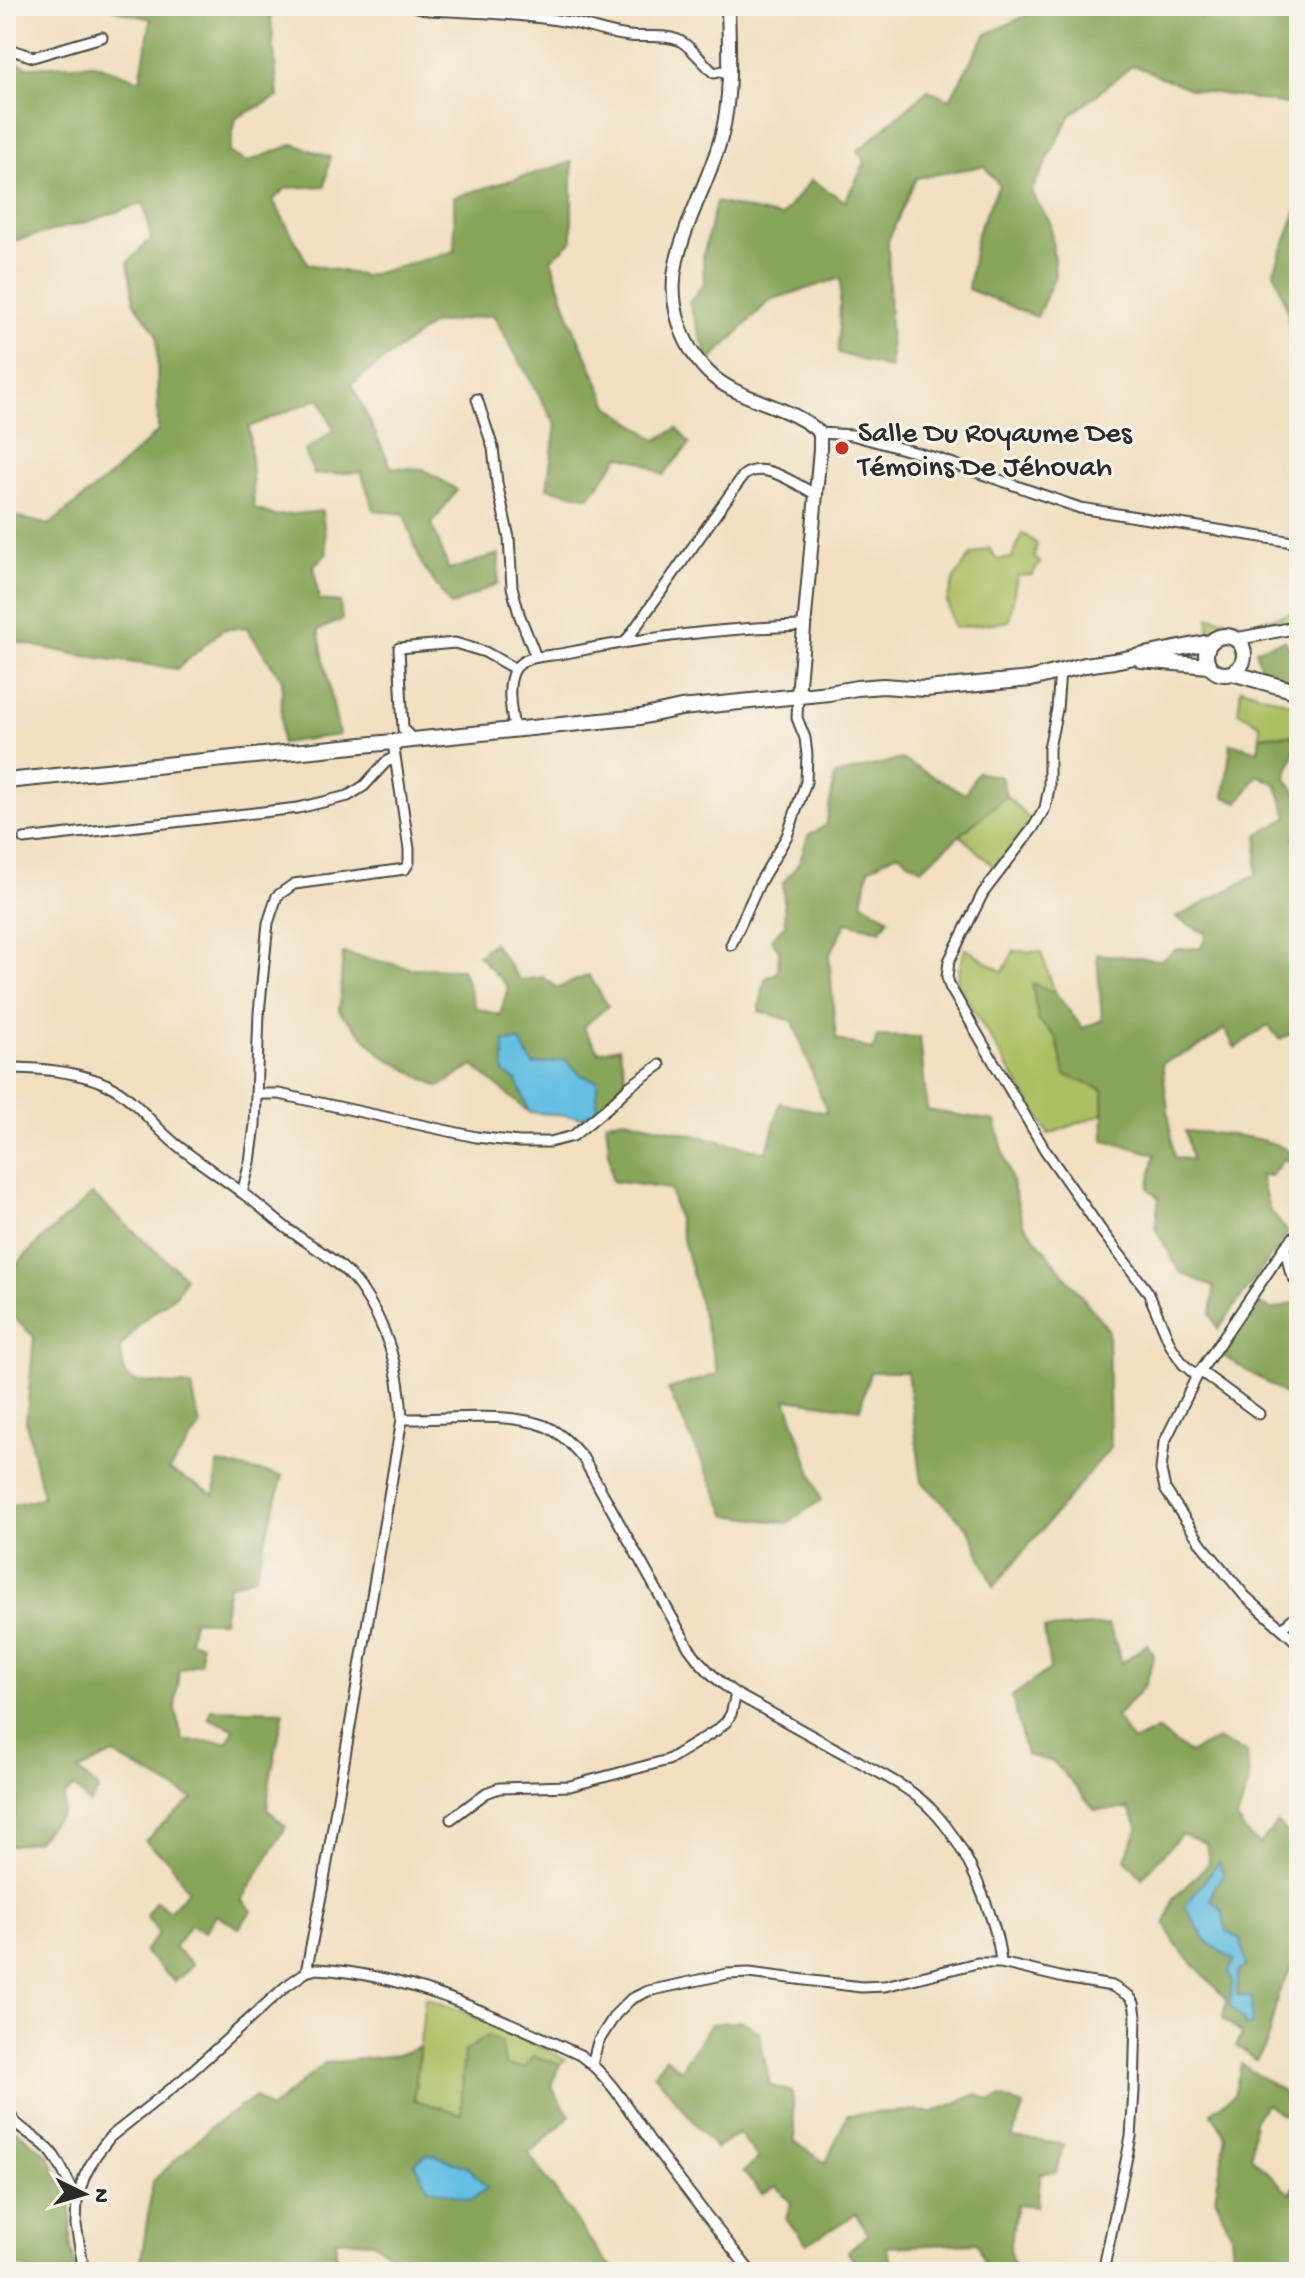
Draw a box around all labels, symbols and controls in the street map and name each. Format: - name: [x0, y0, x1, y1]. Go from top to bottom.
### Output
- place label: Salle Du Royaume Des Témoins De Jéhovah: [856, 418, 1133, 487]
- marker: Salle Du Royaume Des Témoins De Jéhovah: [833, 439, 851, 457]
- north arrow: [44, 2154, 124, 2234]
- text: N: [86, 2187, 114, 2204]

